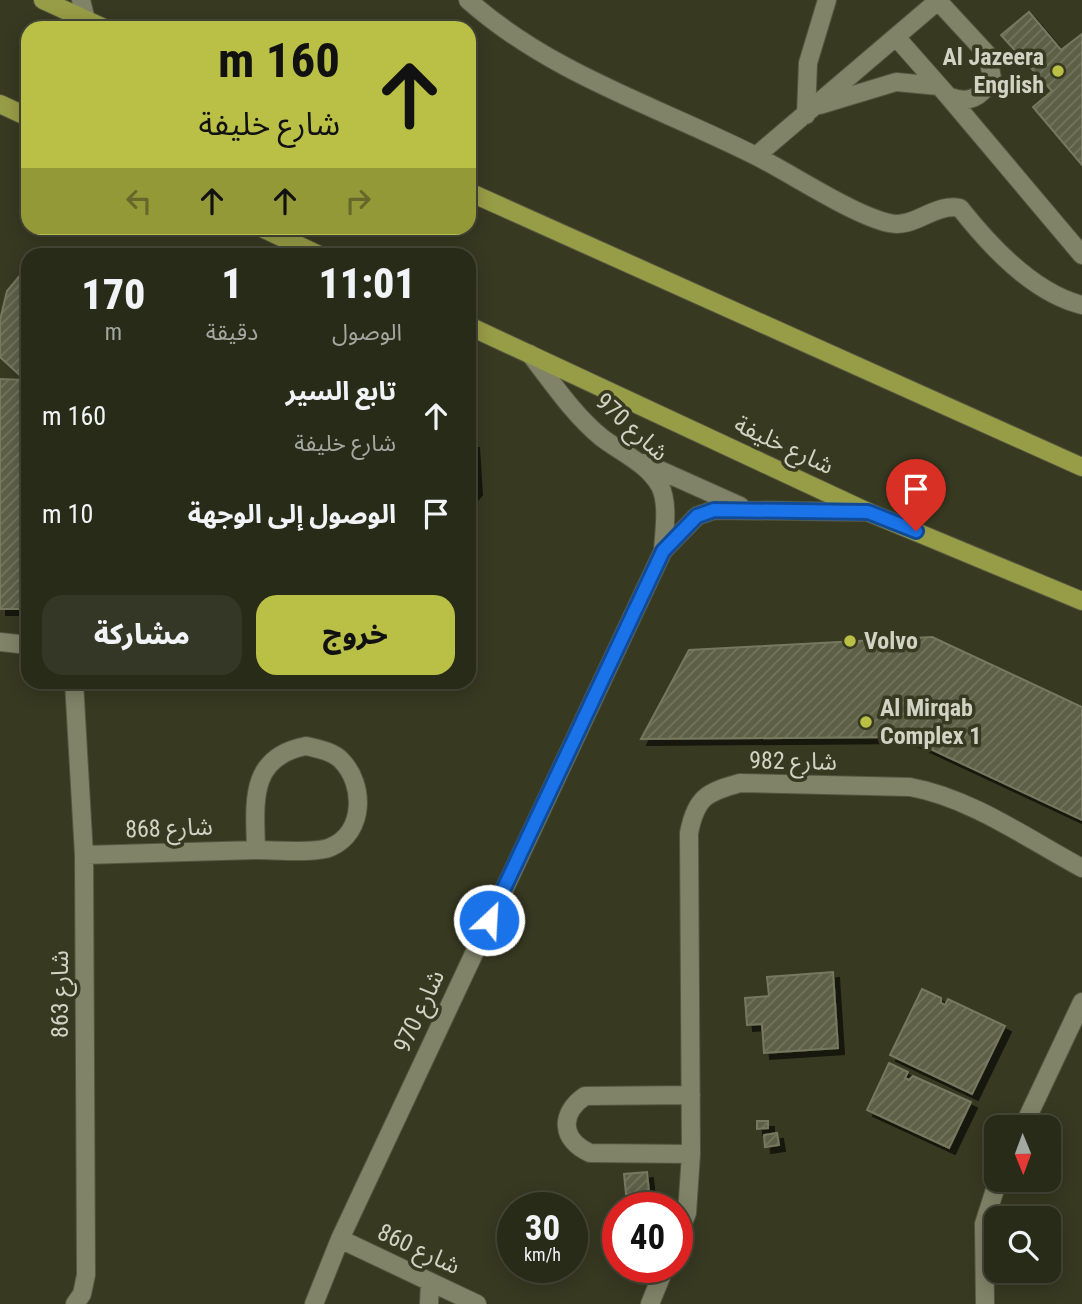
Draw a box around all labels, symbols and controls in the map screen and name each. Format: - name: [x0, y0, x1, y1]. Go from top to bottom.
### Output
- text: 160 m: [218, 32, 340, 89]
- place label: Al Jazeera English: [942, 43, 1044, 99]
- icon: ahead: [364, 49, 455, 140]
- marker: Al Jazeera English: [1050, 63, 1066, 79]
- text: شارع خليفة: [199, 105, 340, 143]
- icon: left: [120, 182, 158, 220]
- icon: ahead: [193, 182, 231, 220]
- icon: ahead: [266, 182, 304, 220]
- icon: right: [339, 182, 377, 220]
- text: 1: [221, 259, 243, 308]
- text: 11:01: [318, 259, 416, 308]
- text: 170: [81, 270, 145, 319]
- text: m: [105, 319, 122, 346]
- text: دقيقة: [206, 319, 258, 346]
- text: الوصول: [332, 319, 402, 346]
- text: تابع السير: [286, 376, 396, 406]
- street label: شارع 970: [588, 387, 674, 469]
- icon: ahead: [417, 397, 455, 435]
- text: 160 m: [42, 401, 106, 431]
- street label: شارع خليفة: [729, 410, 838, 483]
- text: شارع خليفة: [294, 430, 396, 457]
- pin: [886, 459, 946, 531]
- icon: arrive: [897, 470, 935, 508]
- icon: arrive: [417, 495, 455, 533]
- text: 10 m: [42, 499, 93, 529]
- text: الوصول إلى الوجهة: [188, 499, 396, 529]
- button: مشاركة: [42, 595, 242, 675]
- button: خروج: [256, 595, 455, 675]
- place label: Volvo: [864, 627, 918, 655]
- marker: Volvo: [842, 633, 858, 649]
- place label: Al Mirqab Complex 1: [880, 694, 981, 750]
- marker: Al Mirqab Complex 1: [858, 714, 874, 730]
- street label: شارع 982: [749, 746, 837, 779]
- street label: شارع 868: [125, 812, 213, 847]
- position arrow: [452, 883, 526, 957]
- street label: شارع 863: [46, 950, 77, 1038]
- street label: شارع 970: [388, 965, 453, 1058]
- north arrow: [984, 1115, 1060, 1192]
- map controls: [984, 1115, 1061, 1283]
- speed limit sign: 40: [602, 1192, 693, 1283]
- button: search: [984, 1206, 1061, 1283]
- text: 30: [525, 1208, 560, 1249]
- street label: شارع 860: [372, 1218, 465, 1283]
- text: km/h: [524, 1244, 561, 1265]

